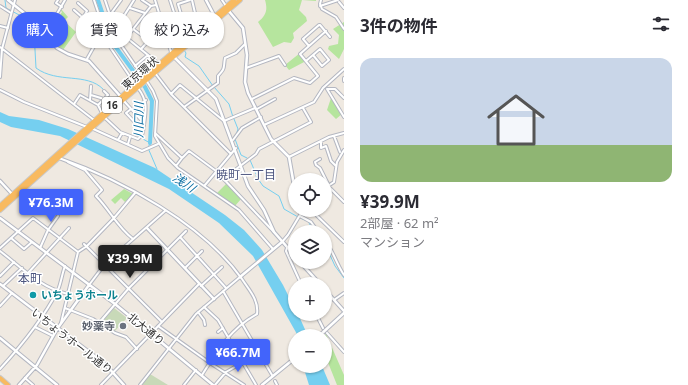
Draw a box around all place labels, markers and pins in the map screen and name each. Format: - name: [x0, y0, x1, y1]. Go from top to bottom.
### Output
- pin: ¥76.3M: [18, 189, 84, 223]
- pin: ¥39.9M: [97, 245, 163, 279]
- place label: いちょうホール: [41, 287, 118, 302]
- marker: いちょうホール: [28, 290, 38, 300]
- place label: 妙薬寺: [82, 318, 115, 333]
- marker: 妙薬寺: [118, 321, 128, 331]
- pin: ¥66.7M: [205, 339, 271, 373]

